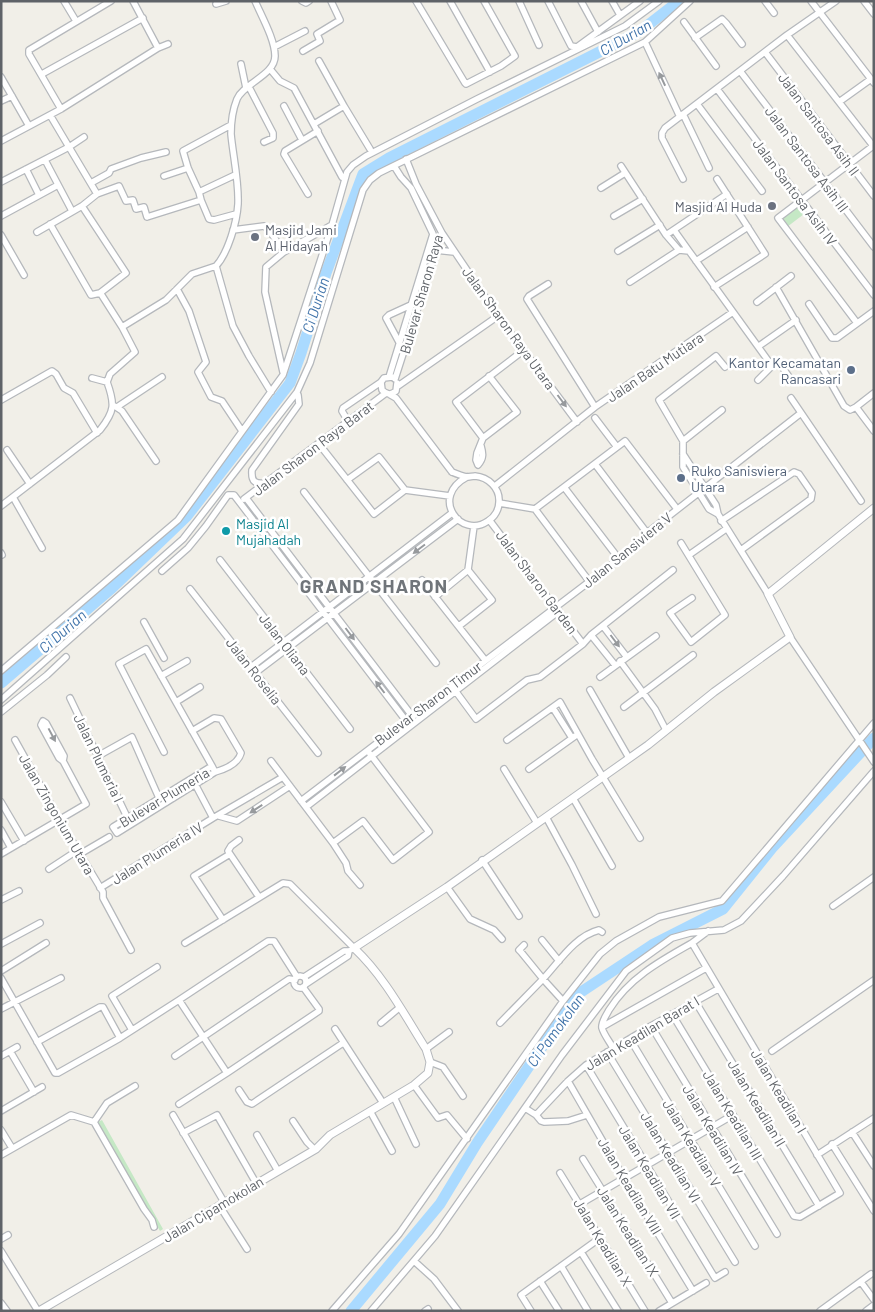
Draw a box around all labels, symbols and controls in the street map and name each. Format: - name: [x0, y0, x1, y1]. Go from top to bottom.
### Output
- water label: Ci Durian: [596, 15, 654, 59]
- street label: Jalan Santosa Asih II: [775, 69, 863, 179]
- one-way arrow: [658, 72, 666, 86]
- street label: Jalan Santosa Asih III: [762, 103, 852, 215]
- street label: Jalan Santosa Asih IV: [749, 135, 841, 249]
- place label: Masjid Al Huda: [675, 198, 762, 215]
- marker: Masjid Al Huda: [766, 200, 778, 212]
- place label: Masjid Jami Al Hidayah: [265, 221, 337, 254]
- marker: Masjid Jami Al Hidayah: [249, 231, 261, 243]
- street label: Bulevar Sharon Raya: [396, 232, 446, 356]
- street label: Jalan Sharon Raya Utara: [459, 263, 559, 393]
- water label: Ci Durian: [298, 275, 332, 335]
- street label: Jalan Batu Mutiara: [604, 328, 706, 406]
- place label: Kantor Kecamatan Rancasari: [729, 354, 841, 387]
- marker: Kantor Kecamatan Rancasari: [845, 364, 857, 376]
- one-way arrow: [556, 394, 567, 407]
- street label: Jalan Sharon Raya Barat: [249, 397, 377, 499]
- place label: Ruko Sanisviera Utara: [691, 462, 787, 495]
- marker: Ruko Sanisviera Utara: [675, 472, 687, 484]
- street label: Jalan Sansiviera V: [579, 509, 675, 591]
- place label: Masjid Al Mujahadah: [236, 515, 301, 548]
- marker: Masjid Al Mujahadah: [220, 525, 232, 537]
- street label: Jalan Sharon Garden: [493, 527, 581, 637]
- one-way arrow: [412, 544, 426, 554]
- district label: GRAND SHARON: [300, 574, 448, 597]
- water label: Ci Durian: [35, 605, 89, 656]
- street label: Jalan Oliana: [256, 610, 314, 678]
- one-way arrow: [344, 628, 355, 641]
- street label: Jalan Roselia: [223, 634, 285, 708]
- one-way arrow: [609, 634, 620, 647]
- street label: Bulevar Sharon Timur: [371, 657, 485, 749]
- one-way arrow: [375, 680, 385, 694]
- street label: Jalan Plumeria I: [70, 711, 128, 805]
- one-way arrow: [48, 727, 56, 742]
- street label: Jalan Zingonium Utara: [16, 751, 98, 877]
- street label: Bulevar Plumeria: [116, 763, 212, 831]
- one-way arrow: [333, 766, 347, 776]
- one-way arrow: [249, 804, 262, 814]
- street label: Jalan Plumeria IV: [108, 818, 206, 888]
- water label: Ci Pamokolan: [522, 990, 588, 1070]
- street label: Jalan Keadilan Barat I: [582, 992, 702, 1074]
- street label: Jalan Keadilan I: [747, 1046, 811, 1136]
- street label: Jalan Keadilan II: [724, 1057, 790, 1149]
- street label: Jalan Keadilan III: [700, 1067, 766, 1163]
- street label: Jalan Keadilan IV: [679, 1082, 747, 1178]
- street label: Jalan Keadilan V: [659, 1096, 725, 1190]
- street label: Jalan Keadilan VI: [637, 1109, 705, 1205]
- street label: Jalan Keadilan VII: [615, 1122, 685, 1222]
- street label: Jalan Keadilan VIII: [594, 1135, 666, 1237]
- street label: Jalan Cipamokolan: [160, 1172, 266, 1246]
- street label: Jalan Keadilan IX: [594, 1183, 662, 1279]
- street label: Jalan Keadilan X: [570, 1195, 636, 1289]

